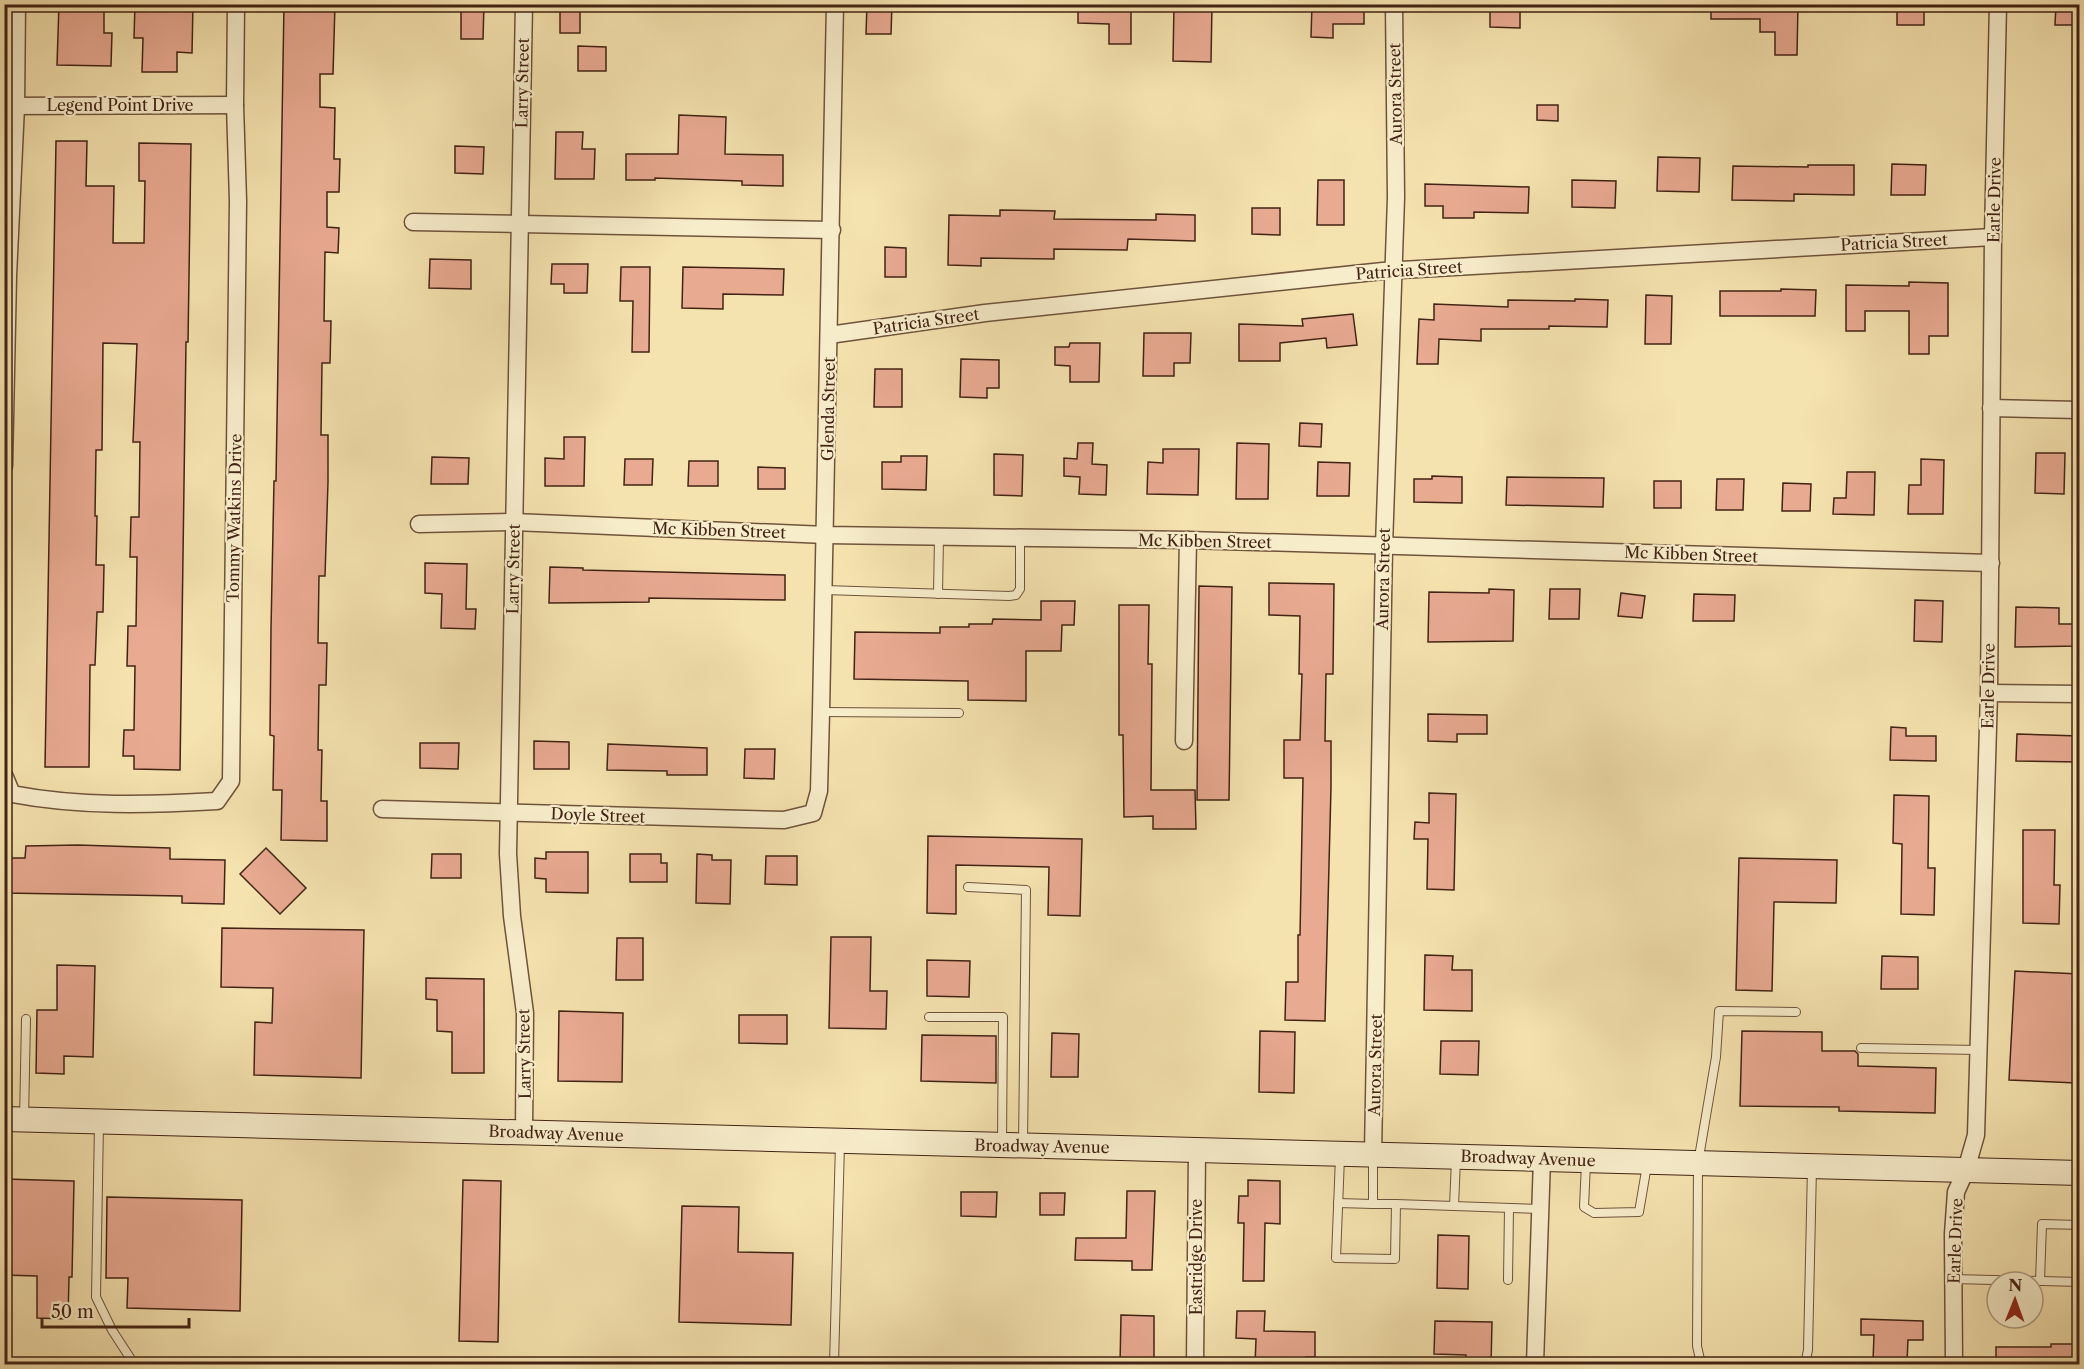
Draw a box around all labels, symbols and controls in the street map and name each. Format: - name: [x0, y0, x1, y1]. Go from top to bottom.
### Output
- street label: Larry Street: [511, 37, 533, 128]
- street label: Aurora Street: [1384, 42, 1406, 146]
- street label: Legend Point Drive: [46, 95, 194, 115]
- street label: Earle Drive: [1983, 157, 2005, 243]
- street label: Patricia Street: [1840, 229, 1948, 255]
- street label: Patricia Street: [1355, 256, 1463, 284]
- street label: Patricia Street: [872, 304, 981, 338]
- street label: Glenda Street: [817, 356, 839, 461]
- street label: Tommy Watkins Drive: [223, 433, 245, 603]
- street label: Mc Kibben Street: [652, 518, 786, 542]
- street label: Larry Street: [502, 523, 524, 614]
- street label: Aurora Street: [1372, 527, 1394, 631]
- street label: Mc Kibben Street: [1138, 530, 1272, 552]
- street label: Mc Kibben Street: [1624, 542, 1758, 566]
- street label: Earle Drive: [1977, 643, 1999, 729]
- street label: Doyle Street: [550, 803, 646, 827]
- street label: Larry Street: [513, 1008, 535, 1099]
- street label: Aurora Street: [1364, 1013, 1386, 1117]
- street label: Broadway Avenue: [488, 1121, 624, 1145]
- street label: Broadway Avenue: [974, 1135, 1110, 1157]
- street label: Broadway Avenue: [1460, 1146, 1596, 1170]
- street label: Earle Drive: [1944, 1198, 1966, 1284]
- street label: Eastridge Drive: [1186, 1199, 1206, 1315]
- north arrow: [1985, 1270, 2045, 1330]
- text: N: [2008, 1275, 2022, 1295]
- scale bar: [42, 1291, 189, 1329]
- text: 50 m: [51, 1301, 94, 1323]

